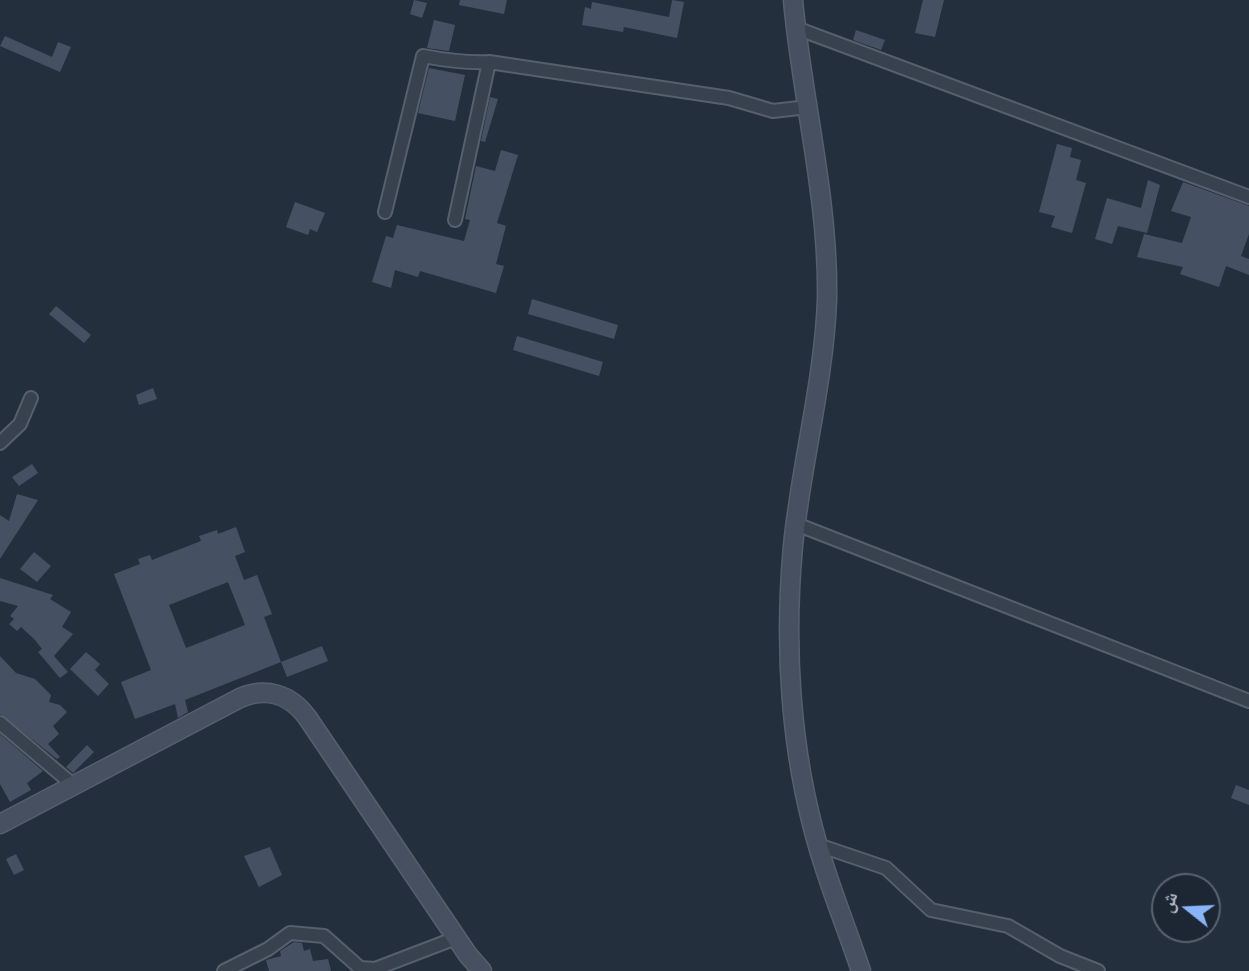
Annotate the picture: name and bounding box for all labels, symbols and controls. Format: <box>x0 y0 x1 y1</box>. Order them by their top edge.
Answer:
north arrow <box>1151 873 1221 943</box>
text: ش <box>1153 889 1182 915</box>

